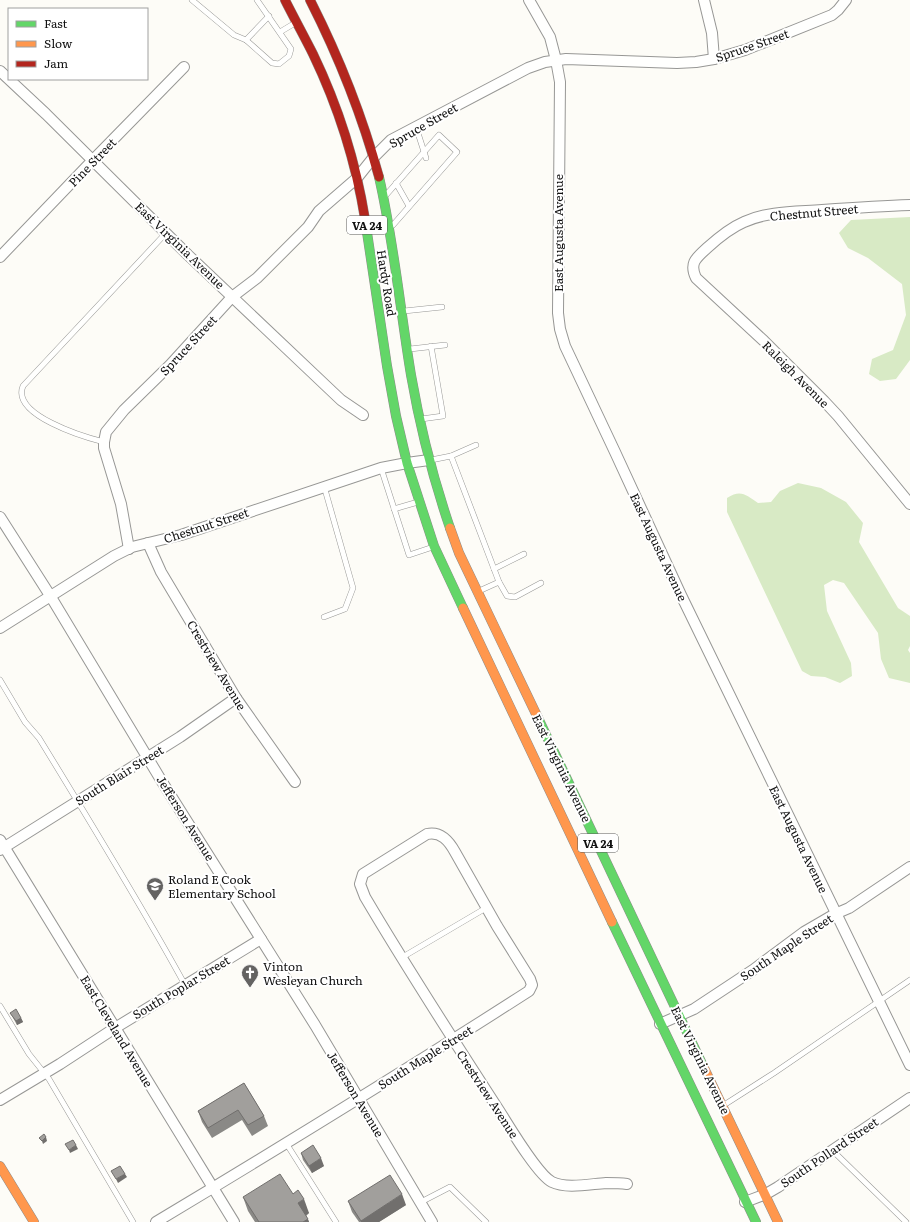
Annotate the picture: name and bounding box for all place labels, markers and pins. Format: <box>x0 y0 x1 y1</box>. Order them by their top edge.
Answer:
place label: Roland E Cook Elementary School <box>168 870 276 902</box>
school or university icon: Roland E Cook Elementary School <box>145 876 165 901</box>
place label: Vinton Wesleyan Church <box>263 957 363 989</box>
church icon: Vinton Wesleyan Church <box>240 963 260 988</box>

